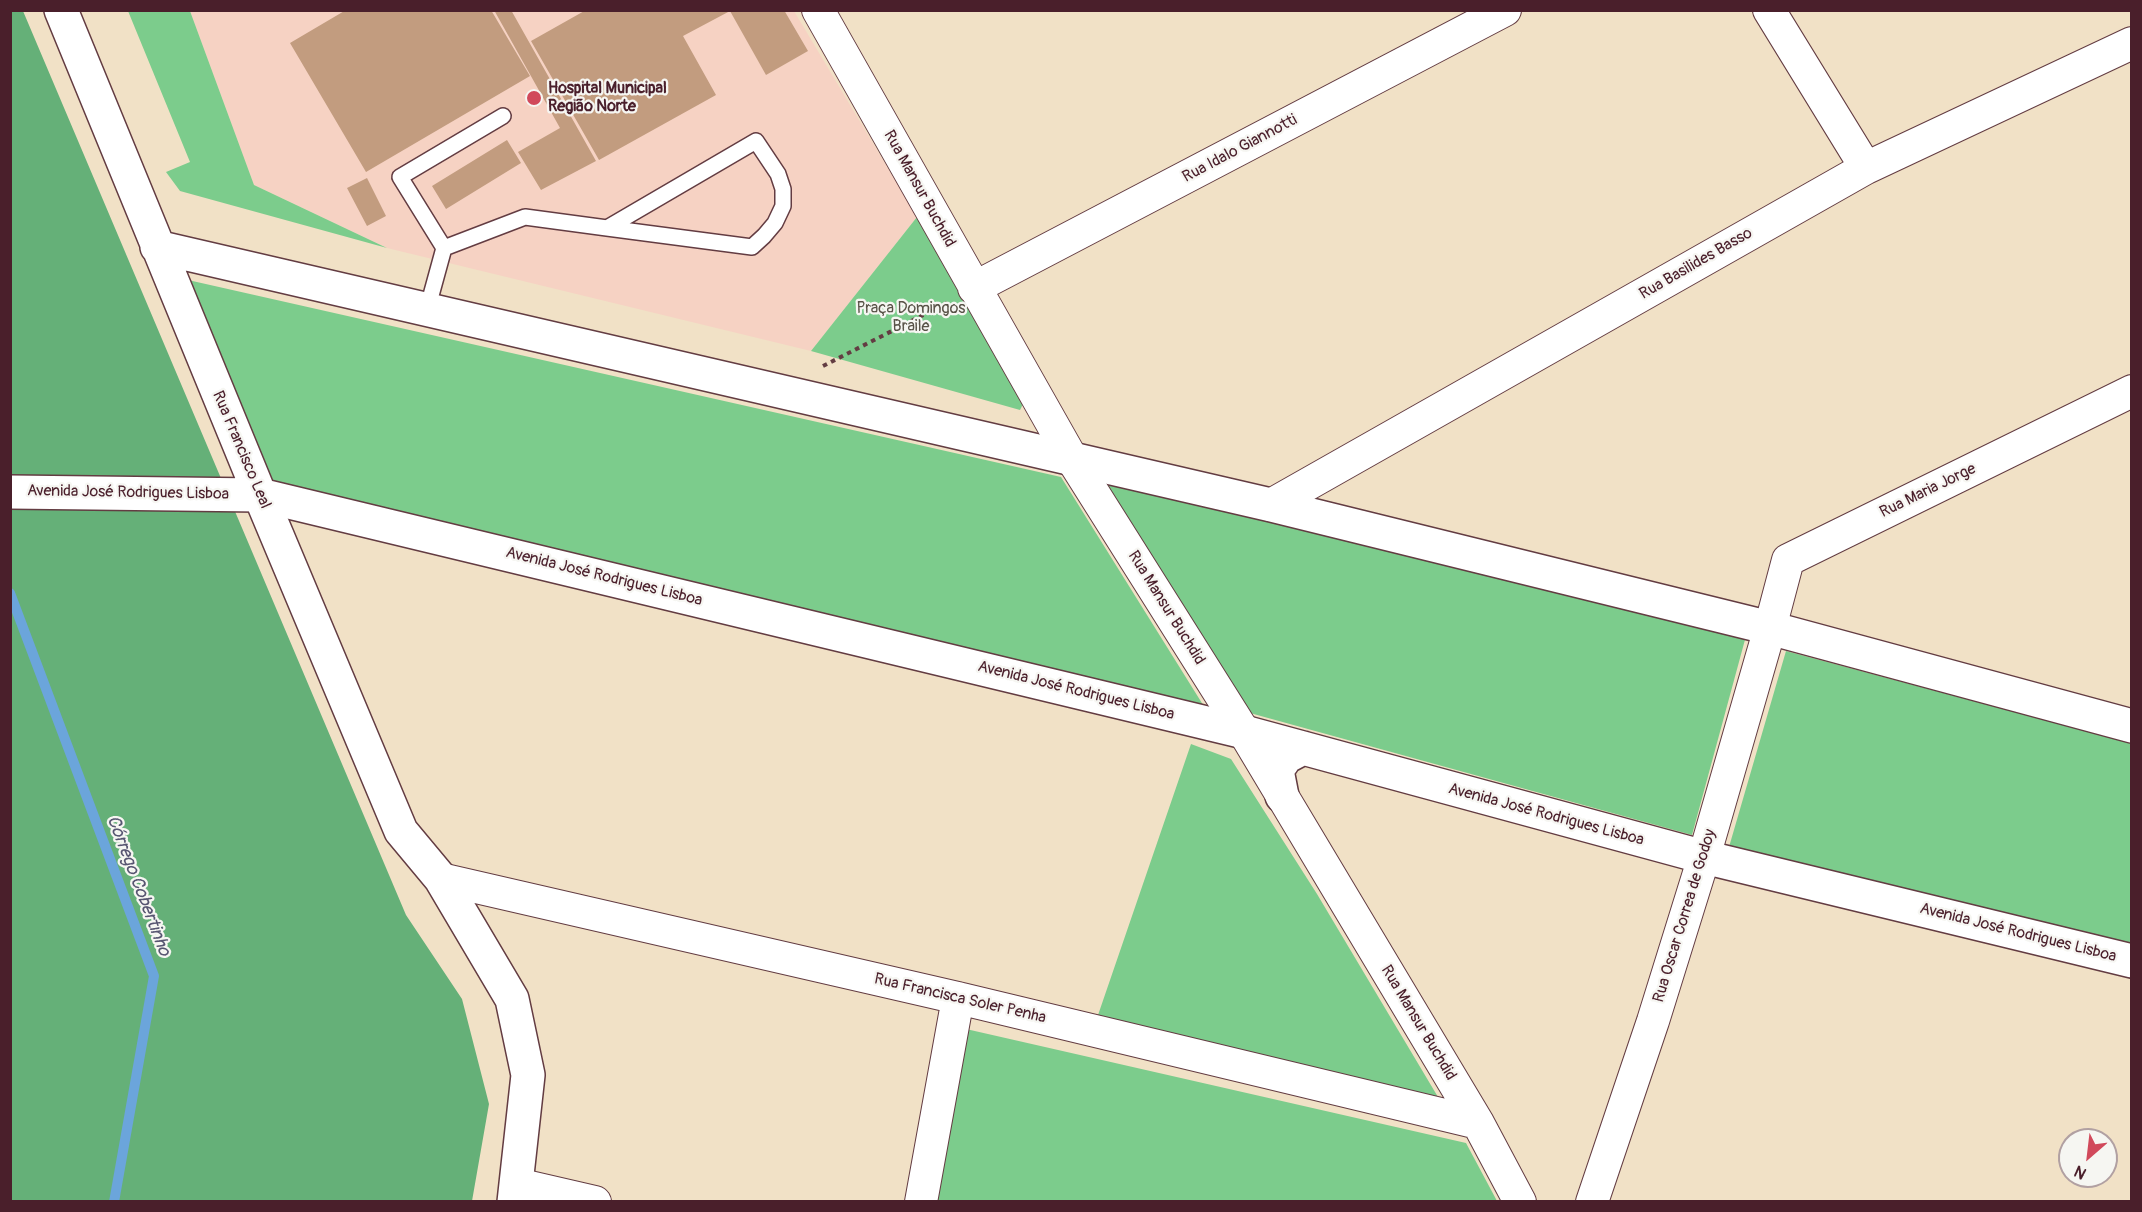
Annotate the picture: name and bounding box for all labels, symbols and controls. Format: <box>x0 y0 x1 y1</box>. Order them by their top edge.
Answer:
place label: Hospital Municipal Região Norte <box>548 79 667 117</box>
marker: Hospital Municipal Região Norte <box>525 89 543 107</box>
street label: Rua Idalo Giannotti <box>1179 111 1301 187</box>
street label: Rua Mansur Buchdid <box>879 127 959 251</box>
street label: Rua Basilides Basso <box>1636 224 1756 304</box>
park label: Praça Domingos Braile <box>857 299 965 337</box>
street label: Rua Francisco Leal <box>208 388 274 512</box>
street label: Rua Maria Jorge <box>1877 459 1979 523</box>
street label: Avenida José Rodrigues Lisboa <box>27 482 229 504</box>
street label: Avenida José Rodrigues Lisboa <box>504 543 704 611</box>
street label: Rua Mansur Buchdid <box>1123 547 1209 669</box>
street label: Avenida José Rodrigues Lisboa <box>976 657 1176 725</box>
street label: Avenida José Rodrigues Lisboa <box>1446 780 1646 850</box>
water label: Córrego Cobertinho <box>101 813 175 959</box>
street label: Rua Oscar Correa de Godoy <box>1649 827 1721 1005</box>
street label: Avenida José Rodrigues Lisboa <box>1918 899 2118 967</box>
street label: Rua Mansur Buchdid <box>1376 962 1460 1084</box>
street label: Rua Francisca Soler Penha <box>872 970 1048 1028</box>
north arrow <box>2058 1128 2118 1188</box>
text: N <box>2071 1161 2090 1184</box>

